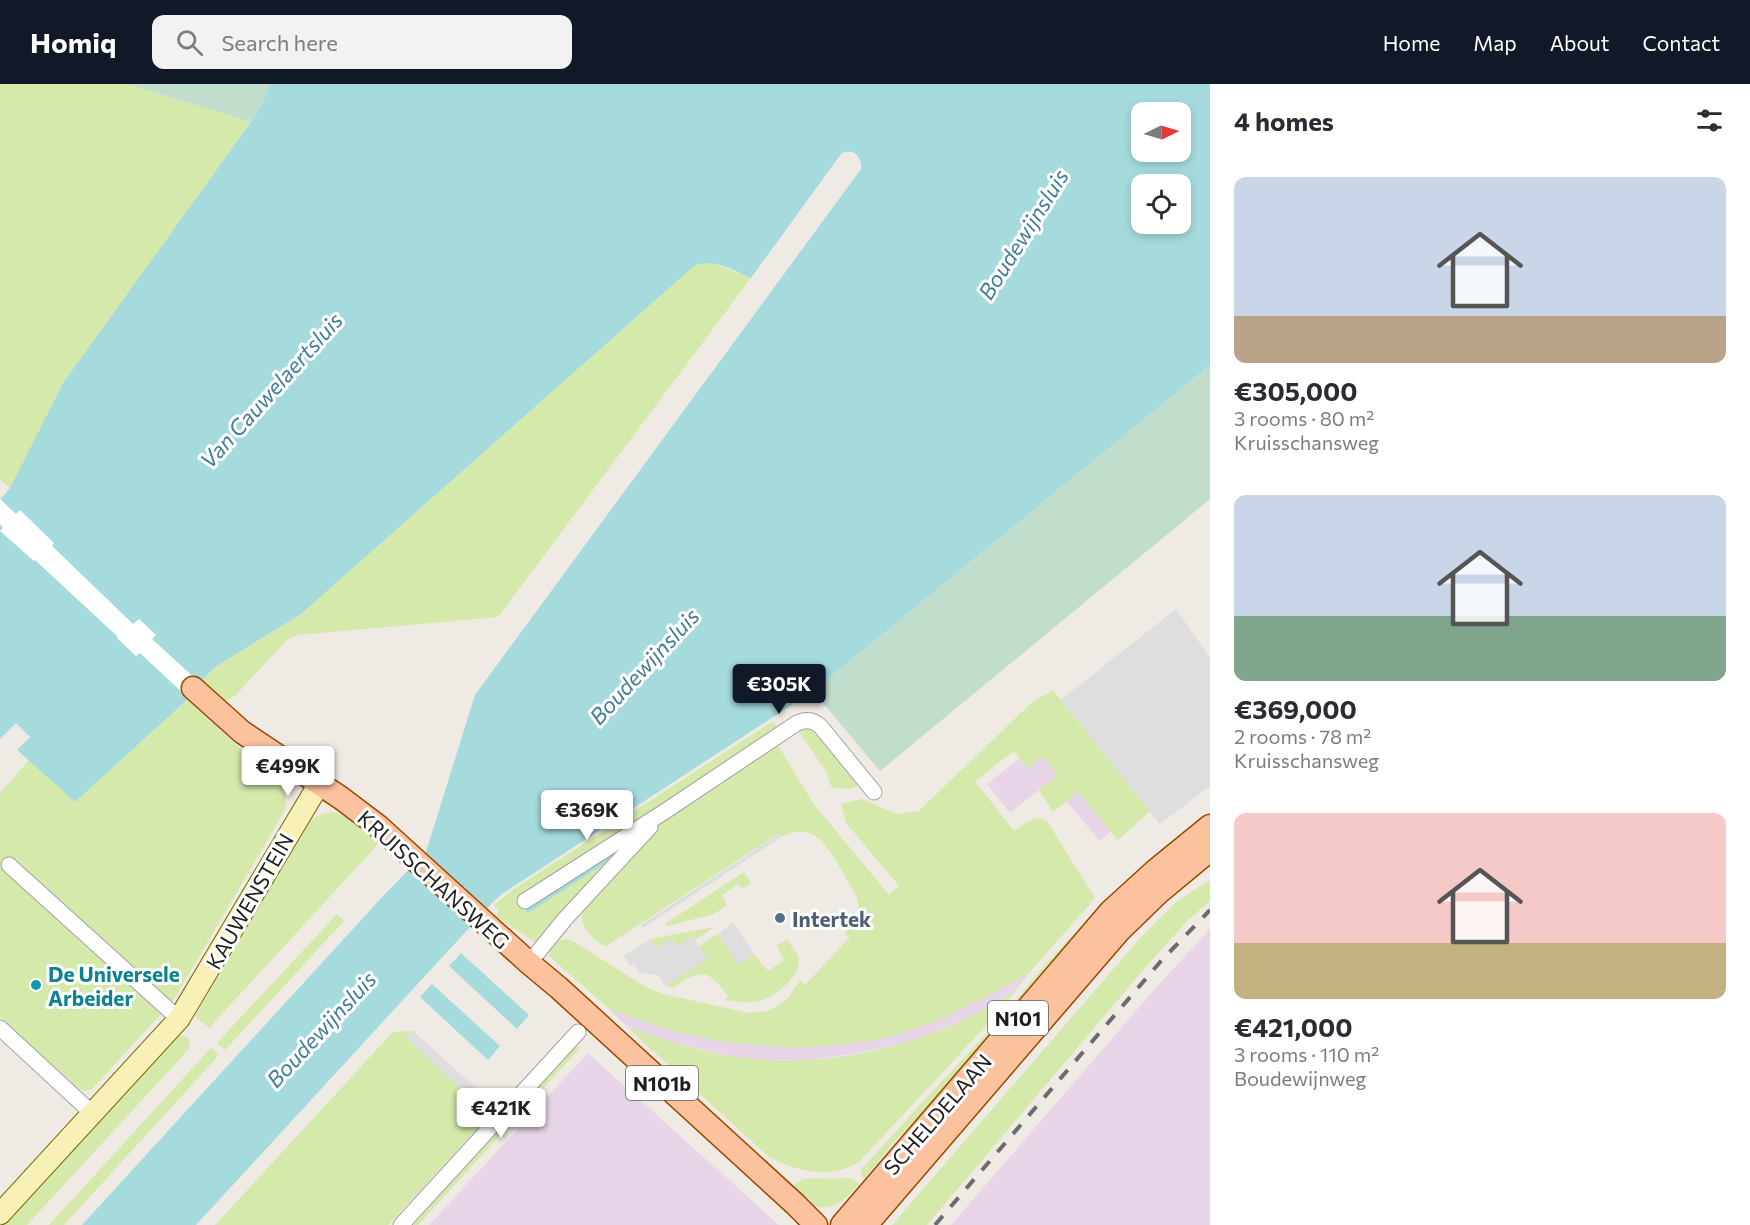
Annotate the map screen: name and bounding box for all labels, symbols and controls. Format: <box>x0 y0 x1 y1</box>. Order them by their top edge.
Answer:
search box <box>152 15 572 69</box>
text: Homiq <box>30 25 116 59</box>
icon: search <box>173 26 206 59</box>
text: Search here <box>221 29 338 56</box>
text: Home <box>1383 30 1440 55</box>
text: Map <box>1473 30 1517 55</box>
text: About <box>1550 30 1609 55</box>
text: Contact <box>1642 30 1720 55</box>
north arrow <box>1131 102 1191 162</box>
map controls <box>1131 102 1191 234</box>
icon: filters <box>1693 104 1726 137</box>
text: 4 homes <box>1234 105 1334 136</box>
water label: Boudewijnsluis <box>972 164 1074 304</box>
button: locate <box>1131 174 1191 234</box>
icon: home <box>1426 216 1534 324</box>
water label: Van Cauwelaertsluis <box>194 307 348 473</box>
text: €305,000 <box>1234 375 1358 406</box>
text: 3 rooms · 80 m² <box>1234 406 1374 430</box>
text: Kruisschansweg <box>1234 430 1379 454</box>
icon: home <box>1426 534 1534 642</box>
water label: Boudewijnsluis <box>583 602 705 730</box>
pin: €305K <box>737 664 821 715</box>
text: €305K <box>747 671 811 695</box>
text: €369,000 <box>1234 693 1357 724</box>
text: 2 rooms · 78 m² <box>1234 724 1371 748</box>
pin: €499K <box>246 746 330 797</box>
text: Kruisschansweg <box>1234 748 1379 772</box>
text: €499K <box>256 753 321 777</box>
pin: €369K <box>545 790 629 841</box>
text: €369K <box>555 797 619 821</box>
street label: KRUISSCHANSWEG <box>353 804 515 954</box>
street label: KAUWENSTEIN <box>200 829 298 973</box>
icon: home <box>1426 852 1534 960</box>
place label: Intertek <box>792 906 871 931</box>
marker: Intertek <box>773 911 787 925</box>
place label: De Universele Arbeider <box>48 961 180 1010</box>
water label: Boudewijnsluis <box>260 965 382 1093</box>
marker: De Universele Arbeider <box>29 978 43 992</box>
road number: N101 <box>988 1001 1048 1035</box>
text: €421,000 <box>1234 1011 1353 1042</box>
text: 3 rooms · 110 m² <box>1234 1042 1379 1066</box>
street label: SCHELDELAAN <box>878 1049 996 1179</box>
road number: N101b <box>626 1066 698 1100</box>
text: Boudewijnweg <box>1234 1066 1366 1090</box>
pin: €421K <box>459 1088 543 1139</box>
text: €421K <box>471 1095 531 1119</box>

